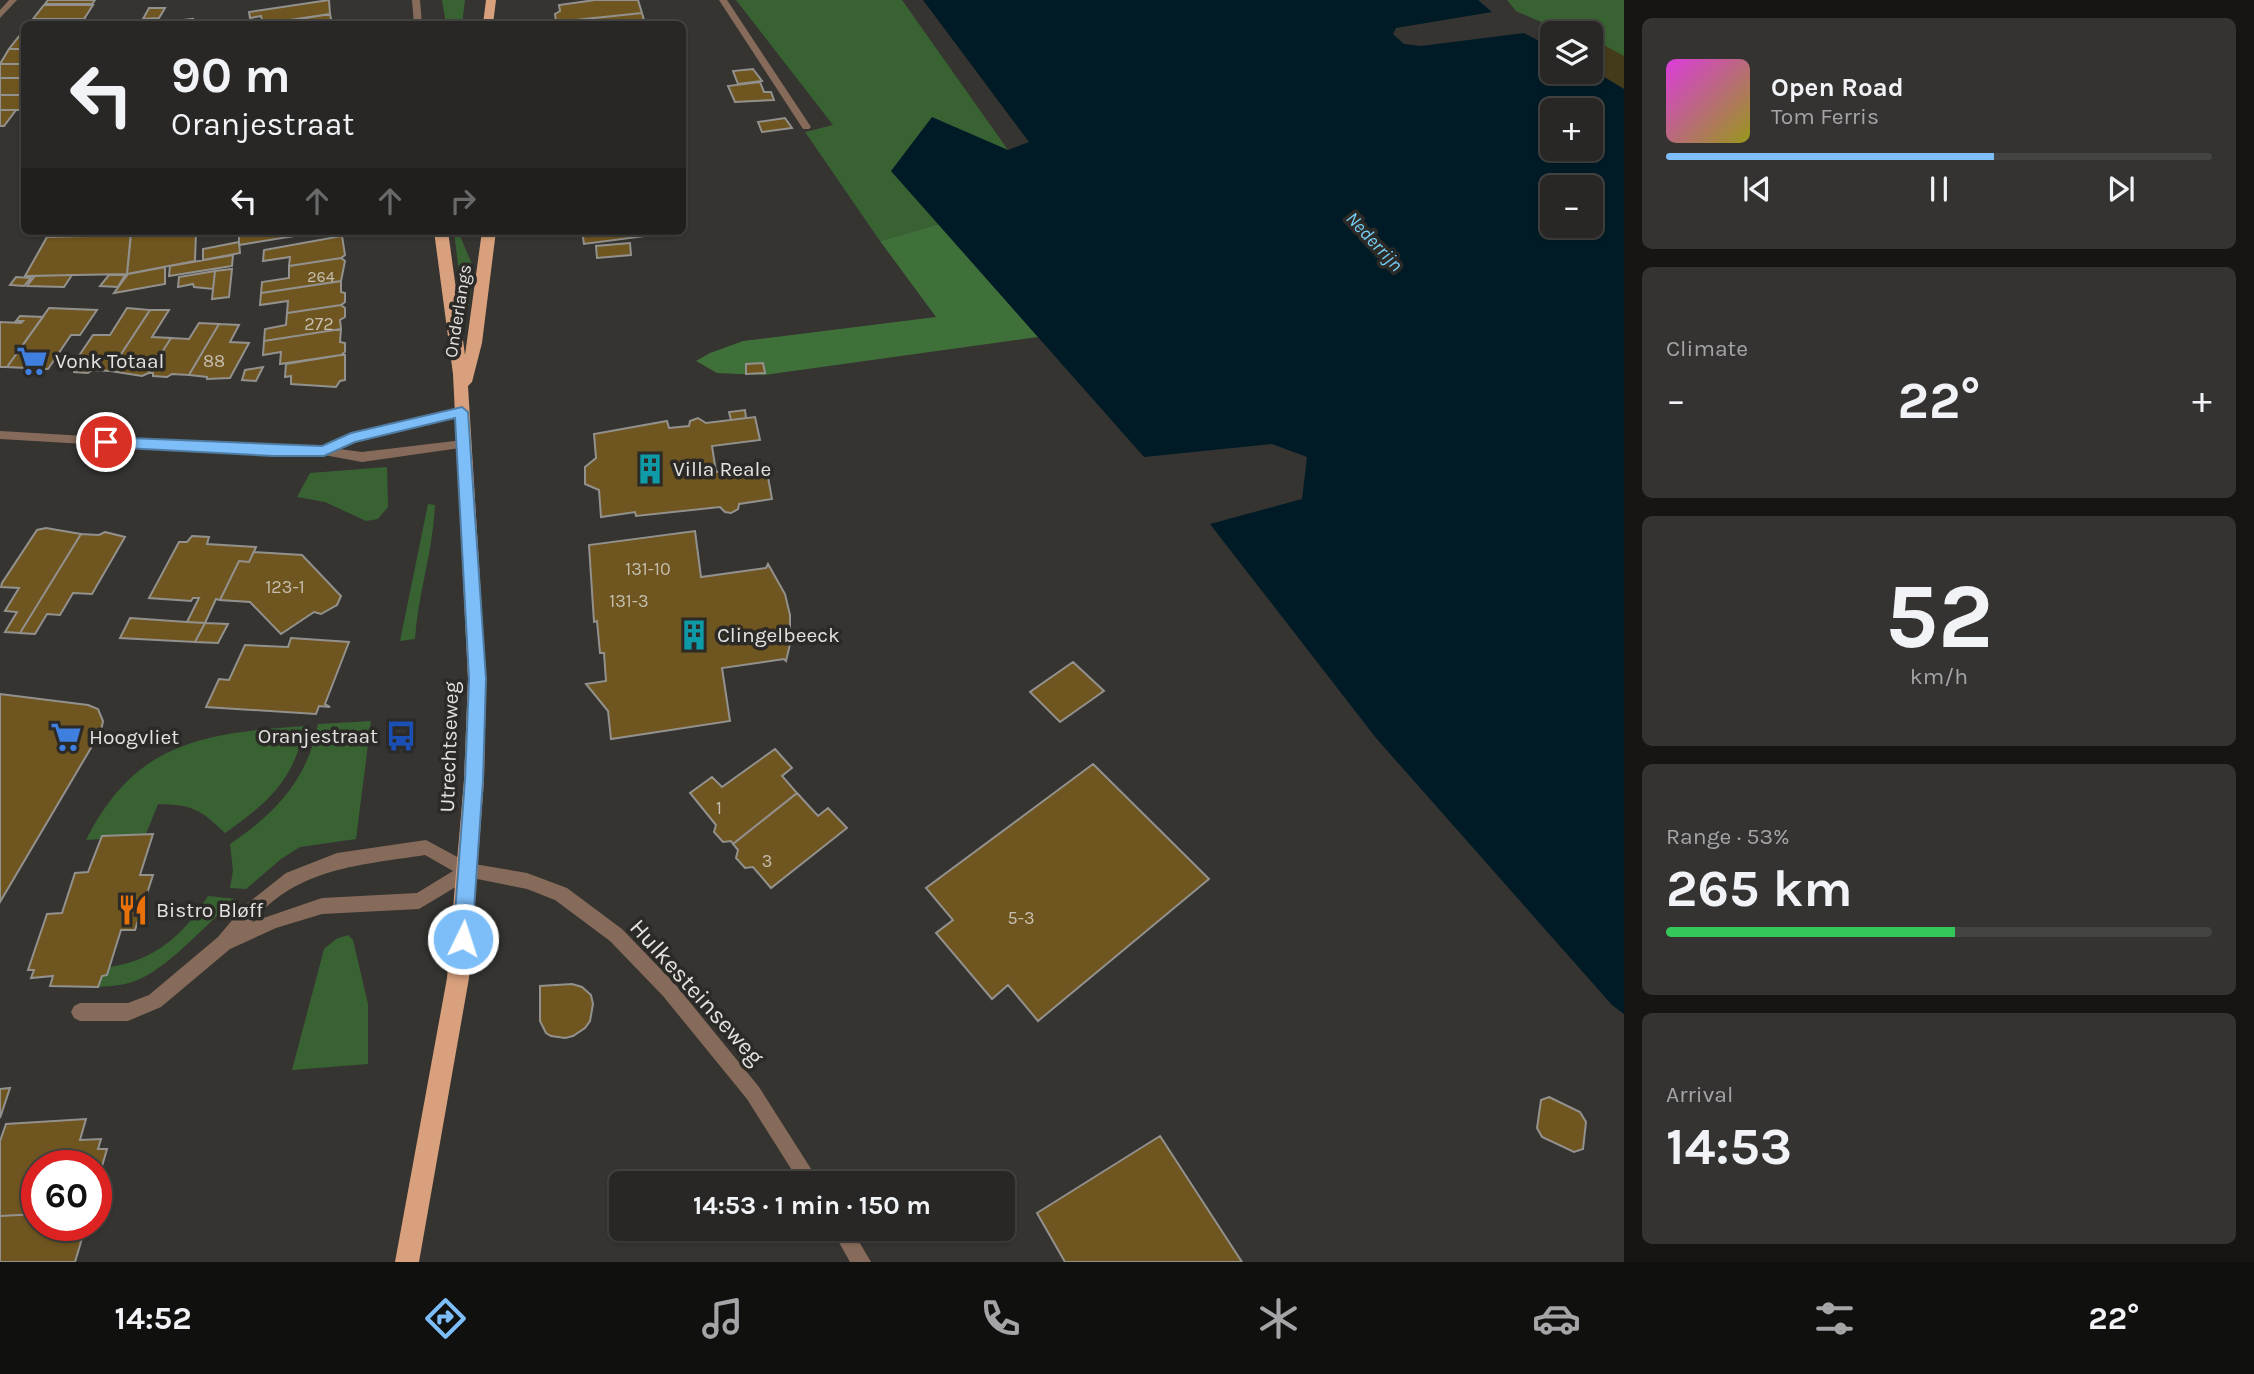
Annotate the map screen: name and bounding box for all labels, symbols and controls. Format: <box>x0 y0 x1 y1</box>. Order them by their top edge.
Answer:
map controls <box>1540 21 1603 238</box>
button: layers <box>1540 21 1603 84</box>
text: 90 m <box>171 47 291 104</box>
icon: left <box>56 49 147 140</box>
text: Open Road <box>1771 72 1904 103</box>
button: + <box>1540 98 1603 161</box>
text: Tom Ferris <box>1771 103 1879 130</box>
text: Oranjestraat <box>171 106 354 143</box>
icon: previous <box>1738 170 1776 208</box>
icon: pause <box>1920 170 1958 208</box>
icon: next <box>2102 170 2140 208</box>
button: − <box>1540 175 1603 238</box>
icon: left <box>225 182 263 220</box>
icon: ahead <box>298 182 336 220</box>
icon: ahead <box>371 182 409 220</box>
icon: right <box>444 182 482 220</box>
water label: Nederrijn <box>1341 207 1407 276</box>
street label: Onderlangs <box>440 263 476 359</box>
house number: 264 <box>307 267 335 286</box>
house number: 272 <box>304 313 334 335</box>
text: Climate <box>1666 335 1748 362</box>
supermarket icon: Vonk Totaal <box>15 344 49 378</box>
place label: Vonk Totaal <box>55 349 164 373</box>
house number: 88 <box>203 350 225 372</box>
text: 22° <box>1897 370 1981 431</box>
text: − <box>1666 378 1686 423</box>
text: + <box>2192 378 2212 423</box>
pin <box>76 412 136 472</box>
icon: arrive <box>87 423 125 461</box>
building icon: Villa Reale <box>633 452 667 486</box>
place label: Villa Reale <box>673 457 771 481</box>
house number: 131-10 <box>625 558 671 580</box>
text: 52 <box>1885 564 1993 670</box>
house number: 123-1 <box>265 576 305 598</box>
house number: 131-3 <box>609 590 649 612</box>
building icon: Clingelbeeck <box>677 618 711 652</box>
place label: Clingelbeeck <box>717 623 840 647</box>
text: km/h <box>1910 663 1968 690</box>
street label: Utrechtseweg <box>435 681 463 813</box>
bus stop icon: Oranjestraat <box>384 719 418 753</box>
supermarket icon: Hoogvliet <box>49 720 83 754</box>
place label: Oranjestraat <box>258 724 378 748</box>
place label: Hoogvliet <box>89 725 179 749</box>
house number: 1 <box>716 797 722 819</box>
text: Range · 53% <box>1666 823 1790 850</box>
house number: 3 <box>762 850 772 872</box>
text: 265 km <box>1666 858 1853 919</box>
restaurant icon: Bistro Bløff <box>116 893 150 927</box>
place label: Bistro Bløff <box>156 898 264 922</box>
position arrow <box>426 902 500 976</box>
house number: 5-3 <box>1007 907 1035 929</box>
street label: Hulkesteinseweg <box>624 913 770 1071</box>
text: Arrival <box>1666 1081 1733 1108</box>
text: 14:53 <box>1666 1116 1792 1177</box>
speed limit sign: 60 <box>21 1150 112 1241</box>
text: 14:53 · 1 min · 150 m <box>693 1190 931 1221</box>
icon: directions <box>421 1294 470 1343</box>
icon: music <box>698 1294 747 1343</box>
icon: phone <box>976 1294 1025 1343</box>
icon: climate <box>1254 1294 1303 1343</box>
icon: car <box>1532 1294 1581 1343</box>
icon: filters <box>1810 1294 1859 1343</box>
text: 14:52 <box>114 1300 192 1337</box>
text: 22° <box>2088 1300 2139 1337</box>

